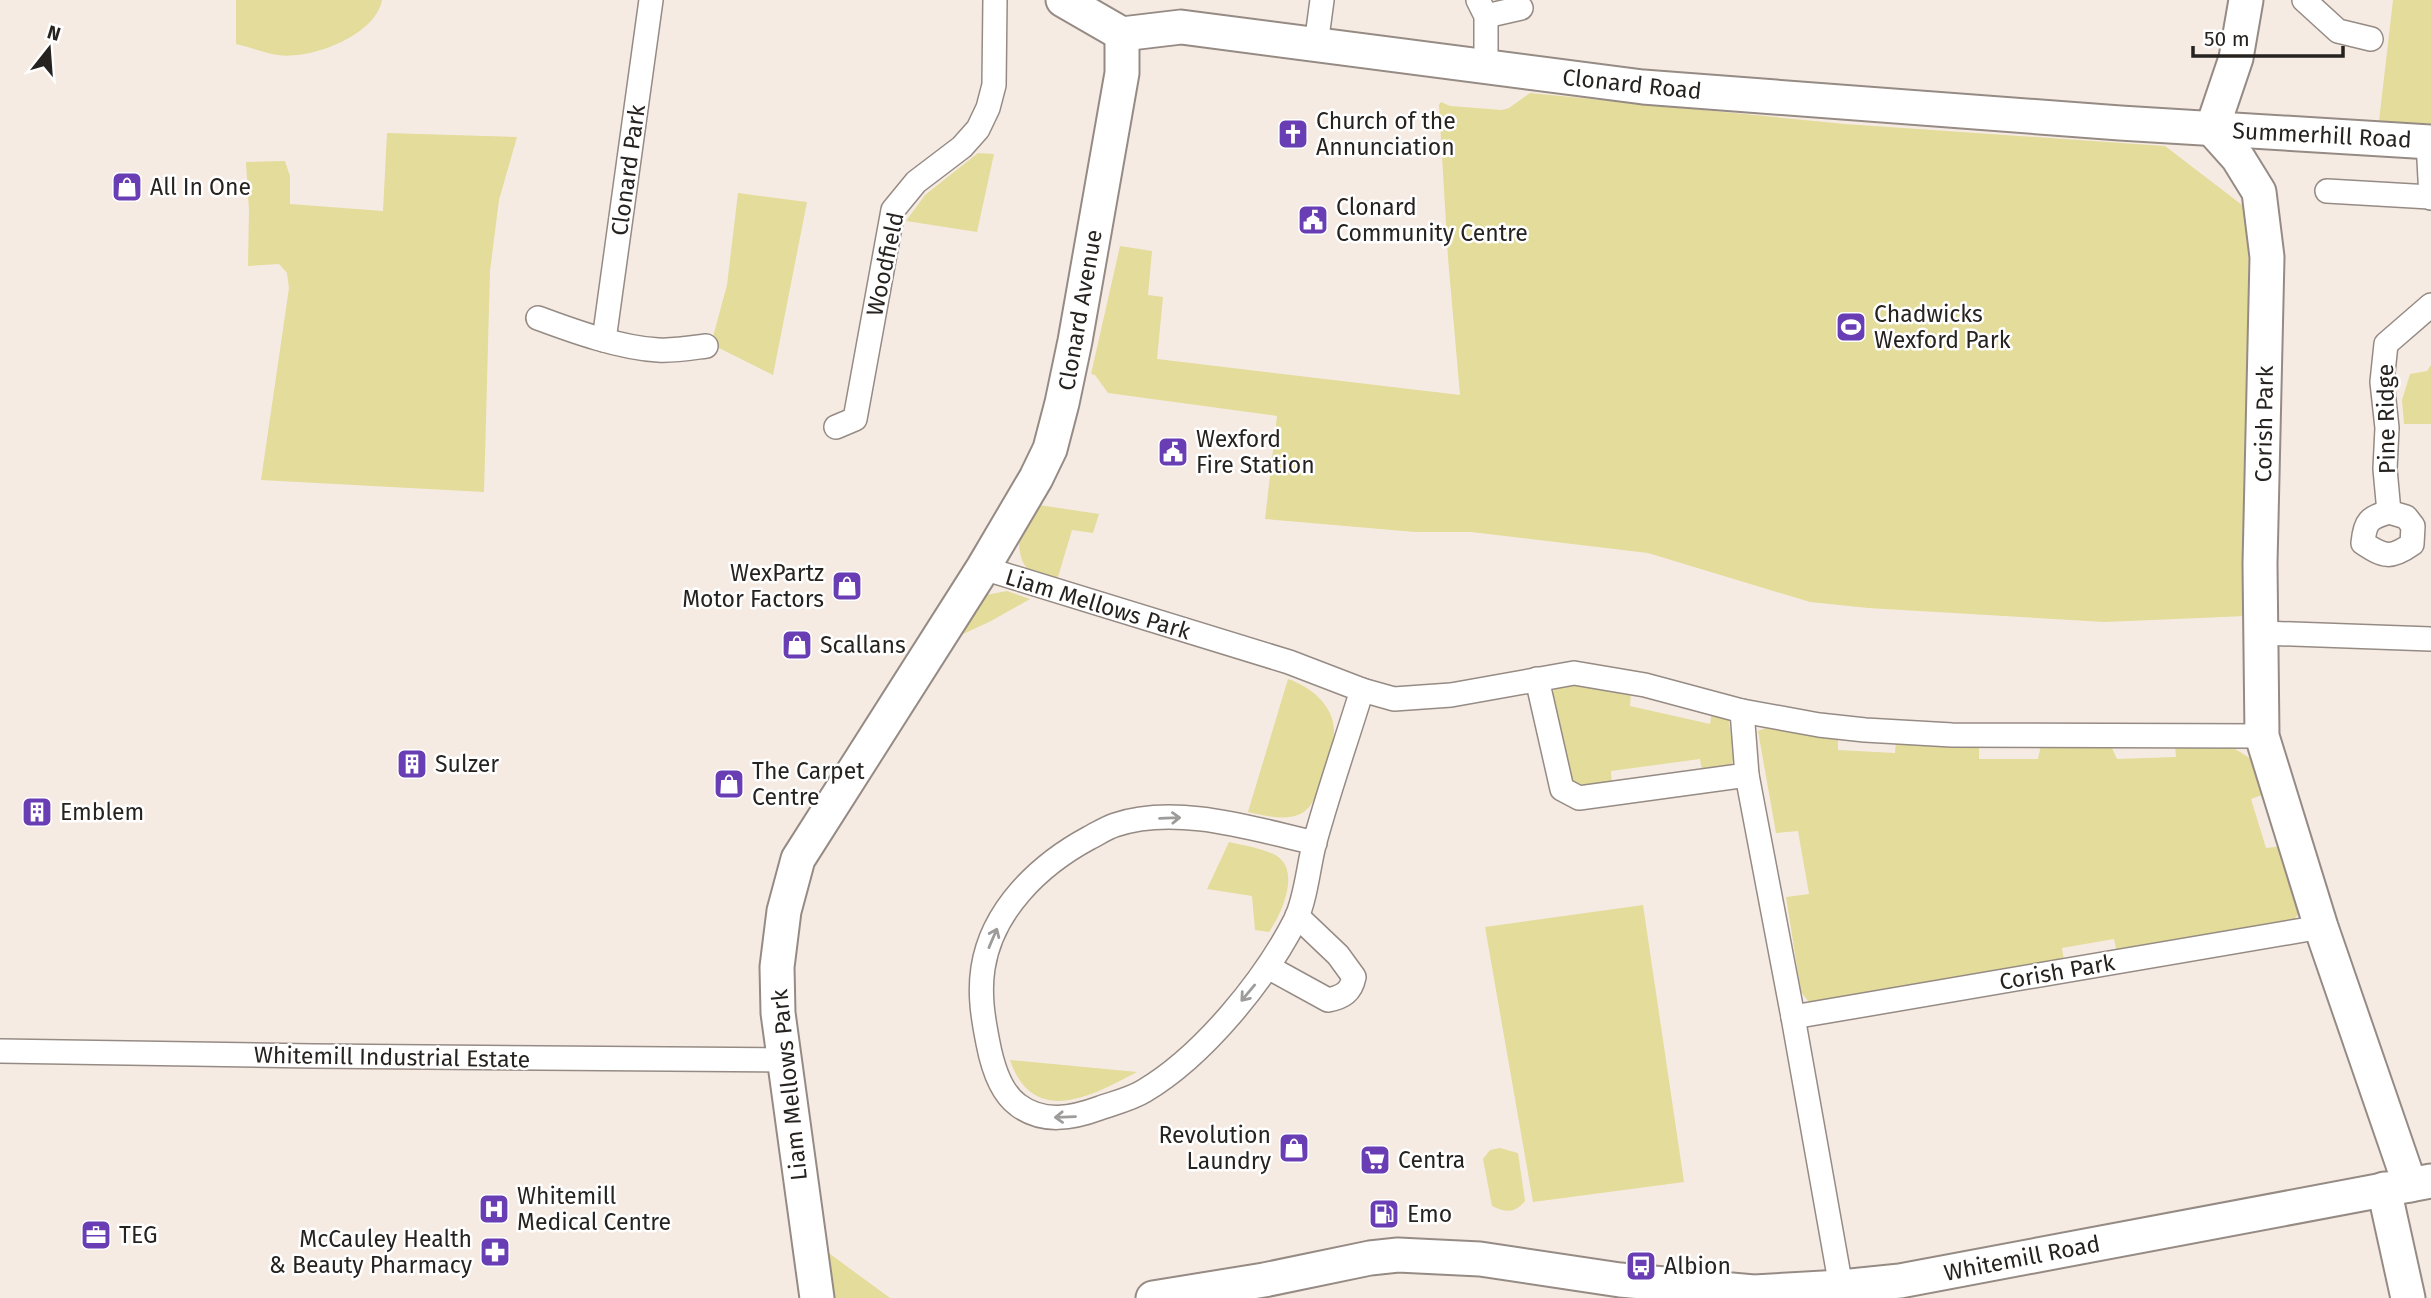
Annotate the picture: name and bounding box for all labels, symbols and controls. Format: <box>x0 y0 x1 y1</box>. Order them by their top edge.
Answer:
north arrow <box>14 14 84 84</box>
scale bar <box>2193 14 2344 58</box>
text: N <box>44 20 63 46</box>
text: 50 m <box>2204 26 2250 52</box>
street label: Clonard Road <box>1561 63 1703 105</box>
street label: Clonard Park <box>605 102 651 237</box>
place label: Church of the Annunciation <box>1316 107 1456 161</box>
street label: Summerhill Road <box>2232 116 2412 154</box>
church icon: Church of the Annunciation <box>1276 117 1310 151</box>
shop icon: All In One <box>110 170 144 204</box>
place label: All In One <box>150 173 251 201</box>
place label: Clonard Community Centre <box>1336 193 1528 247</box>
public building icon: Clonard Community Centre <box>1296 203 1330 237</box>
street label: Woodfield <box>860 209 910 319</box>
street label: Clonard Avenue <box>1052 227 1108 393</box>
place label: Chadwicks Wexford Park <box>1874 300 2011 354</box>
sports icon: Chadwicks Wexford Park <box>1834 310 1868 344</box>
street label: Pine Ridge <box>2371 364 2401 474</box>
street label: Corish Park <box>2249 365 2279 483</box>
place label: Wexford Fire Station <box>1196 425 1315 479</box>
public building icon: Wexford Fire Station <box>1156 435 1190 469</box>
place label: WexPartz Motor Factors <box>682 559 824 613</box>
street label: Liam Mellows Park <box>1002 563 1194 646</box>
shop icon: WexPartz Motor Factors <box>830 569 864 603</box>
shop icon: Scallans <box>780 628 814 662</box>
place label: Scallans <box>820 631 906 659</box>
building icon: Sulzer <box>395 747 429 781</box>
place label: Sulzer <box>435 750 499 778</box>
place label: The Carpet Centre <box>752 757 865 811</box>
shop icon: The Carpet Centre <box>712 767 746 801</box>
building icon: Emblem <box>20 795 54 829</box>
place label: Emblem <box>60 798 144 826</box>
one-way arrow <box>1158 811 1181 824</box>
one-way arrow <box>987 928 1000 950</box>
street label: Corish Park <box>1997 948 2117 996</box>
one-way arrow <box>1240 983 1256 1001</box>
street label: Liam Mellows Park <box>765 988 813 1182</box>
street label: Whitemill Industrial Estate <box>254 1041 530 1073</box>
one-way arrow <box>1054 1111 1077 1124</box>
place label: Revolution Laundry <box>1159 1121 1272 1175</box>
shop icon: Revolution Laundry <box>1277 1131 1311 1165</box>
supermarket icon: Centra <box>1358 1143 1392 1177</box>
place label: Centra <box>1398 1146 1465 1174</box>
place label: Whitemill Medical Centre <box>517 1182 671 1236</box>
hospital icon: Whitemill Medical Centre <box>477 1192 511 1226</box>
fuel station icon: Emo <box>1367 1197 1401 1231</box>
place label: Emo <box>1407 1200 1452 1228</box>
office icon: TEG <box>79 1218 113 1252</box>
place label: TEG <box>119 1221 157 1249</box>
place label: McCauley Health & Beauty Pharmacy <box>269 1225 473 1279</box>
street label: Whitemill Road <box>1942 1229 2102 1287</box>
pharmacy icon: McCauley Health & Beauty Pharmacy <box>478 1235 512 1269</box>
bus stop icon: Albion <box>1624 1249 1658 1283</box>
place label: Albion <box>1664 1252 1731 1280</box>

